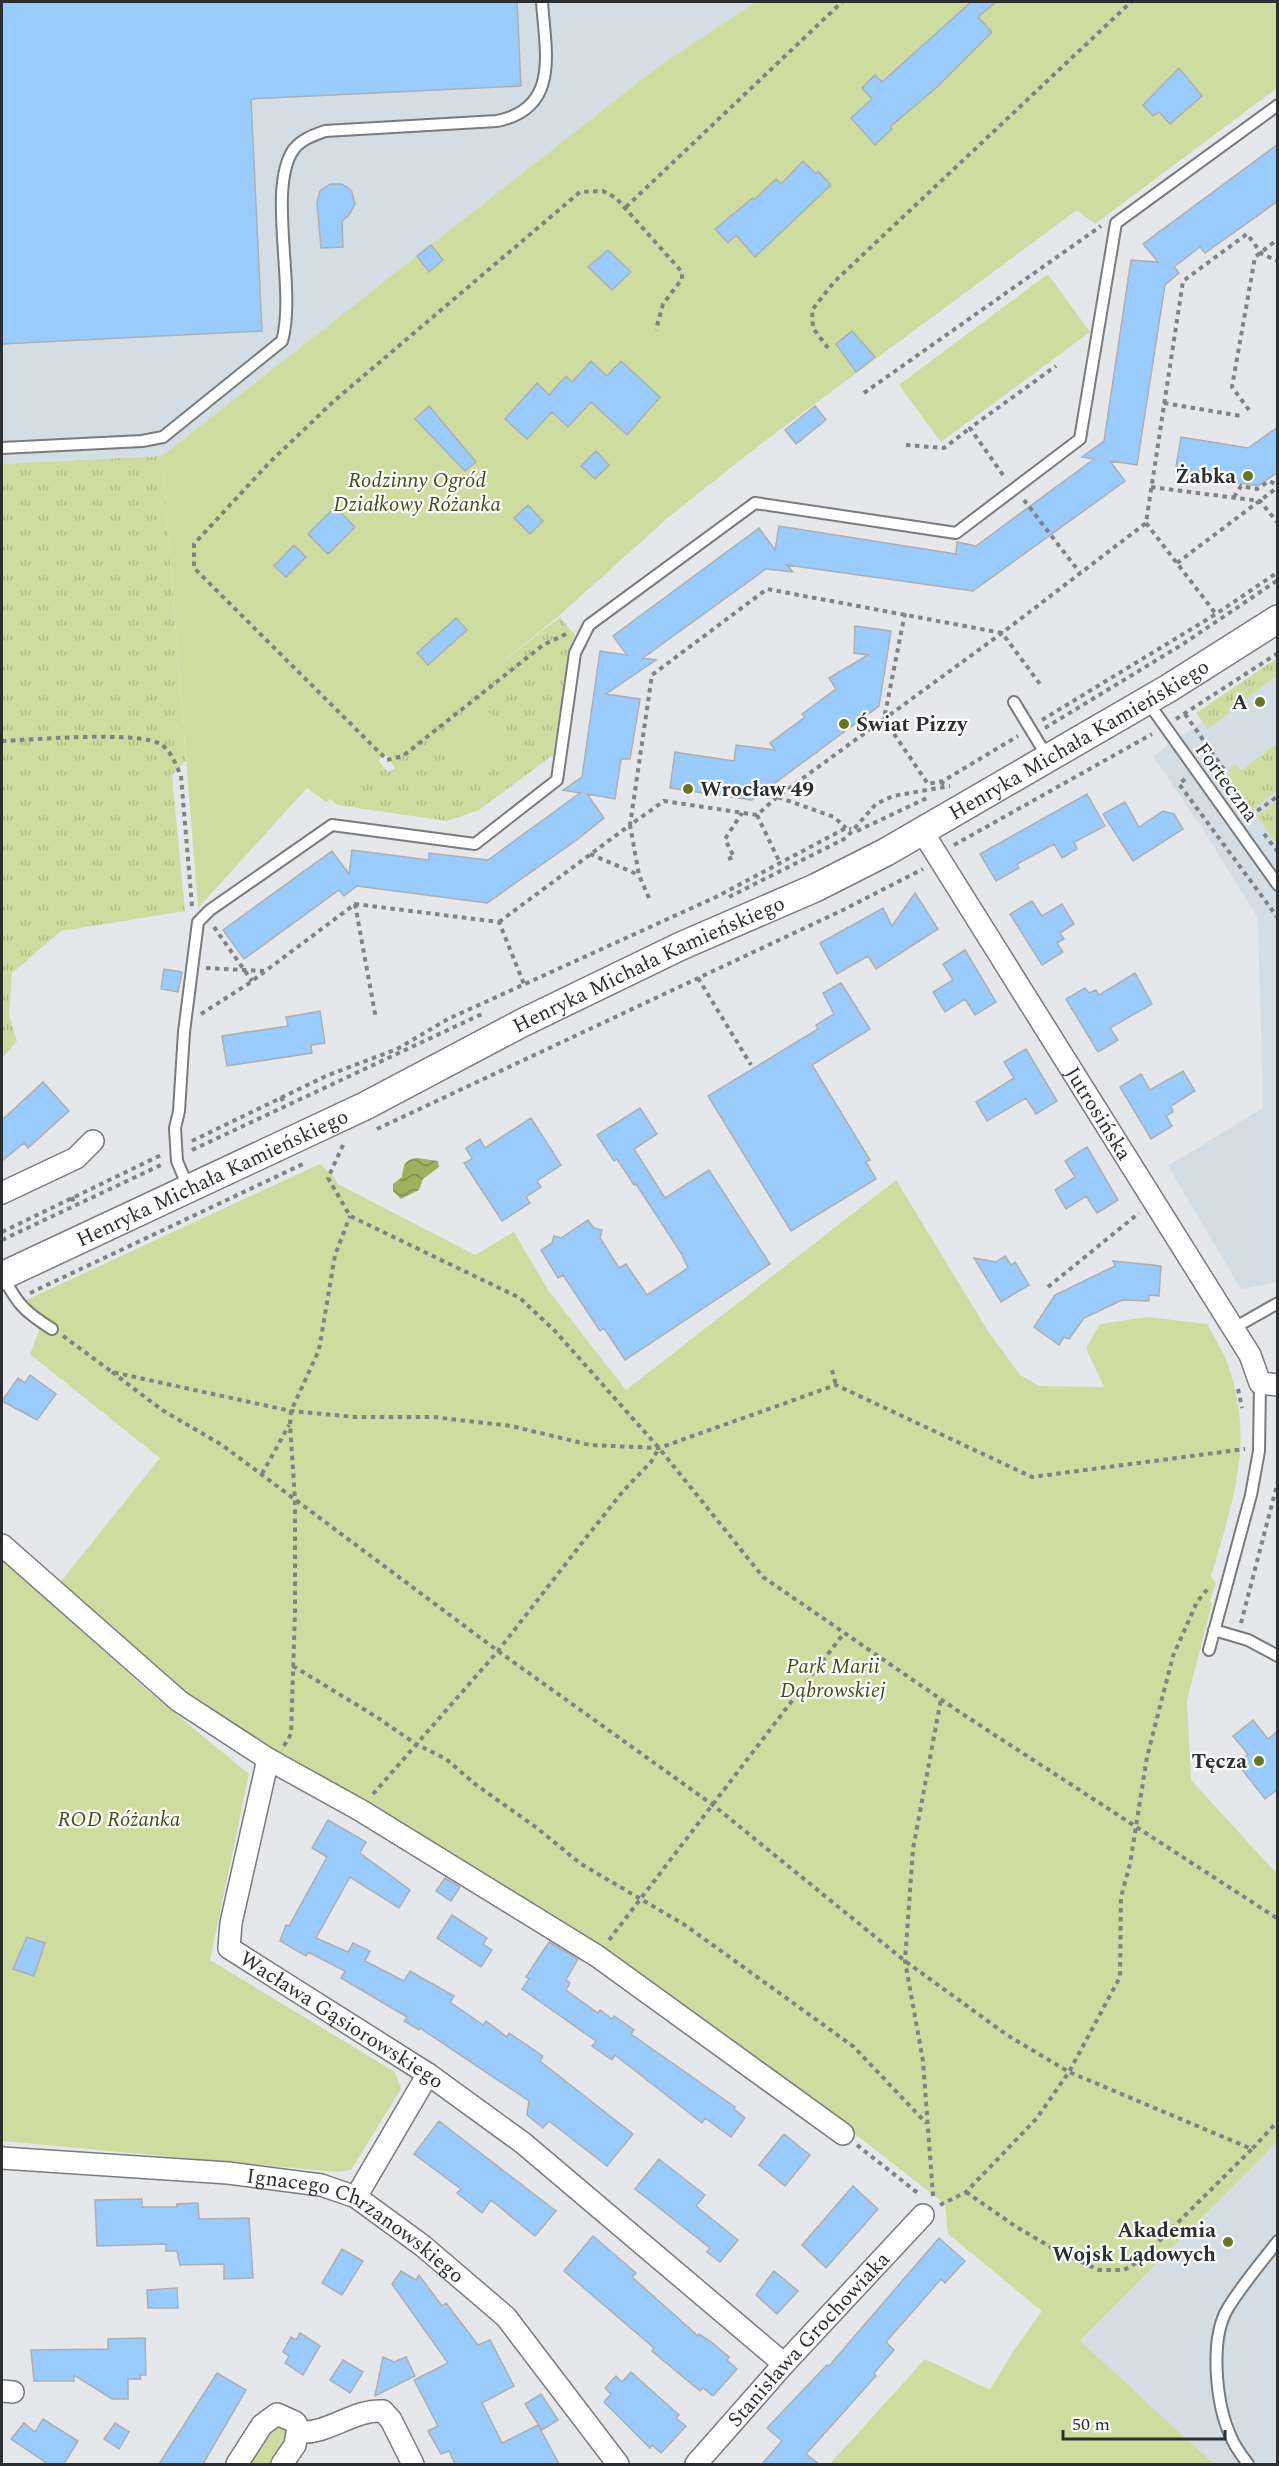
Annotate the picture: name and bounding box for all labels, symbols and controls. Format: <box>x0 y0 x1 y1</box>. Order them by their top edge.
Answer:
place label: Żabka <box>1175 461 1236 493</box>
park label: Rodzinny Ogród Działkowy Różanka <box>333 465 501 521</box>
marker: Żabka <box>1241 469 1255 483</box>
street label: Henryka Michała Kamieńskiego <box>943 651 1216 829</box>
place label: A <box>1232 687 1248 719</box>
marker: A <box>1253 695 1267 709</box>
place label: Świat Pizzy <box>856 709 968 741</box>
marker: Świat Pizzy <box>837 717 851 731</box>
street label: Forteczna <box>1186 736 1267 830</box>
place label: Wrocław 49 <box>700 774 814 806</box>
marker: Wrocław 49 <box>681 782 695 796</box>
street label: Henryka Michała Kamieńskiego <box>507 888 790 1042</box>
street label: Jutrosińska <box>1056 1060 1140 1168</box>
street label: Henryka Michała Kamieńskiego <box>71 1101 354 1256</box>
park label: Park Marii Dąbrowskiej <box>780 1651 886 1707</box>
place label: Tęcza <box>1191 1746 1247 1778</box>
marker: Tęcza <box>1252 1754 1266 1768</box>
park label: ROD Różanka <box>58 1804 181 1836</box>
street label: Wacława Gąsiorowskiego <box>233 1943 450 2098</box>
street label: Ignacego Chrzanowskiego <box>244 2161 471 2292</box>
place label: Akademia Wojsk Lądowych <box>1052 2215 1216 2271</box>
marker: Akademia Wojsk Lądowych <box>1221 2235 1235 2249</box>
street label: Stanisława Grochowiaka <box>720 2244 899 2435</box>
scale bar <box>1063 2403 1225 2441</box>
text: 50 m <box>1072 2411 1110 2438</box>

